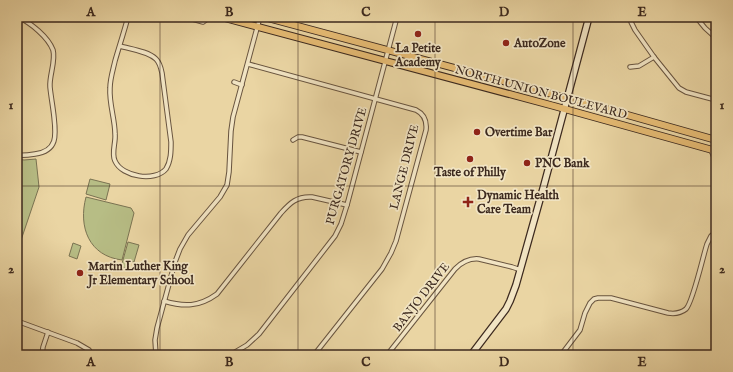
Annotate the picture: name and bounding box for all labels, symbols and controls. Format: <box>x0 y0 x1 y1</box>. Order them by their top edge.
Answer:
text: A <box>86 4 97 21</box>
text: B <box>225 4 234 21</box>
text: C <box>361 4 371 21</box>
text: D <box>499 4 510 21</box>
text: E <box>637 4 647 21</box>
marker: La Petite Academy <box>413 29 423 39</box>
place label: AutoZone <box>513 36 566 51</box>
marker: AutoZone <box>501 38 511 48</box>
place label: La Petite Academy <box>394 41 442 71</box>
street label: NORTH UNION BOULEVARD <box>453 62 629 123</box>
text: 1 <box>9 97 14 114</box>
text: 1 <box>720 97 725 114</box>
street label: PURGATORY DRIVE <box>323 106 370 227</box>
street label: LANGE DRIVE <box>387 123 422 211</box>
place label: Overtime Bar <box>485 125 553 140</box>
marker: Overtime Bar <box>472 127 482 137</box>
marker: Taste of Philly <box>465 154 475 164</box>
place label: PNC Bank <box>535 156 590 171</box>
marker: PNC Bank <box>522 158 532 168</box>
place label: Taste of Philly <box>433 165 507 181</box>
place label: Dynamic Health Care Team <box>477 188 560 217</box>
marker: Dynamic Health Care Team <box>462 196 474 208</box>
place label: Martin Luther King Jr Elementary School <box>86 259 195 289</box>
street label: BANJO DRIVE <box>390 260 454 335</box>
text: 2 <box>8 261 14 278</box>
text: 2 <box>719 261 725 278</box>
marker: Martin Luther King Jr Elementary School <box>75 268 85 278</box>
text: A <box>86 354 97 371</box>
text: B <box>225 354 234 371</box>
text: C <box>361 354 371 371</box>
text: D <box>499 354 510 371</box>
text: E <box>637 354 647 371</box>

